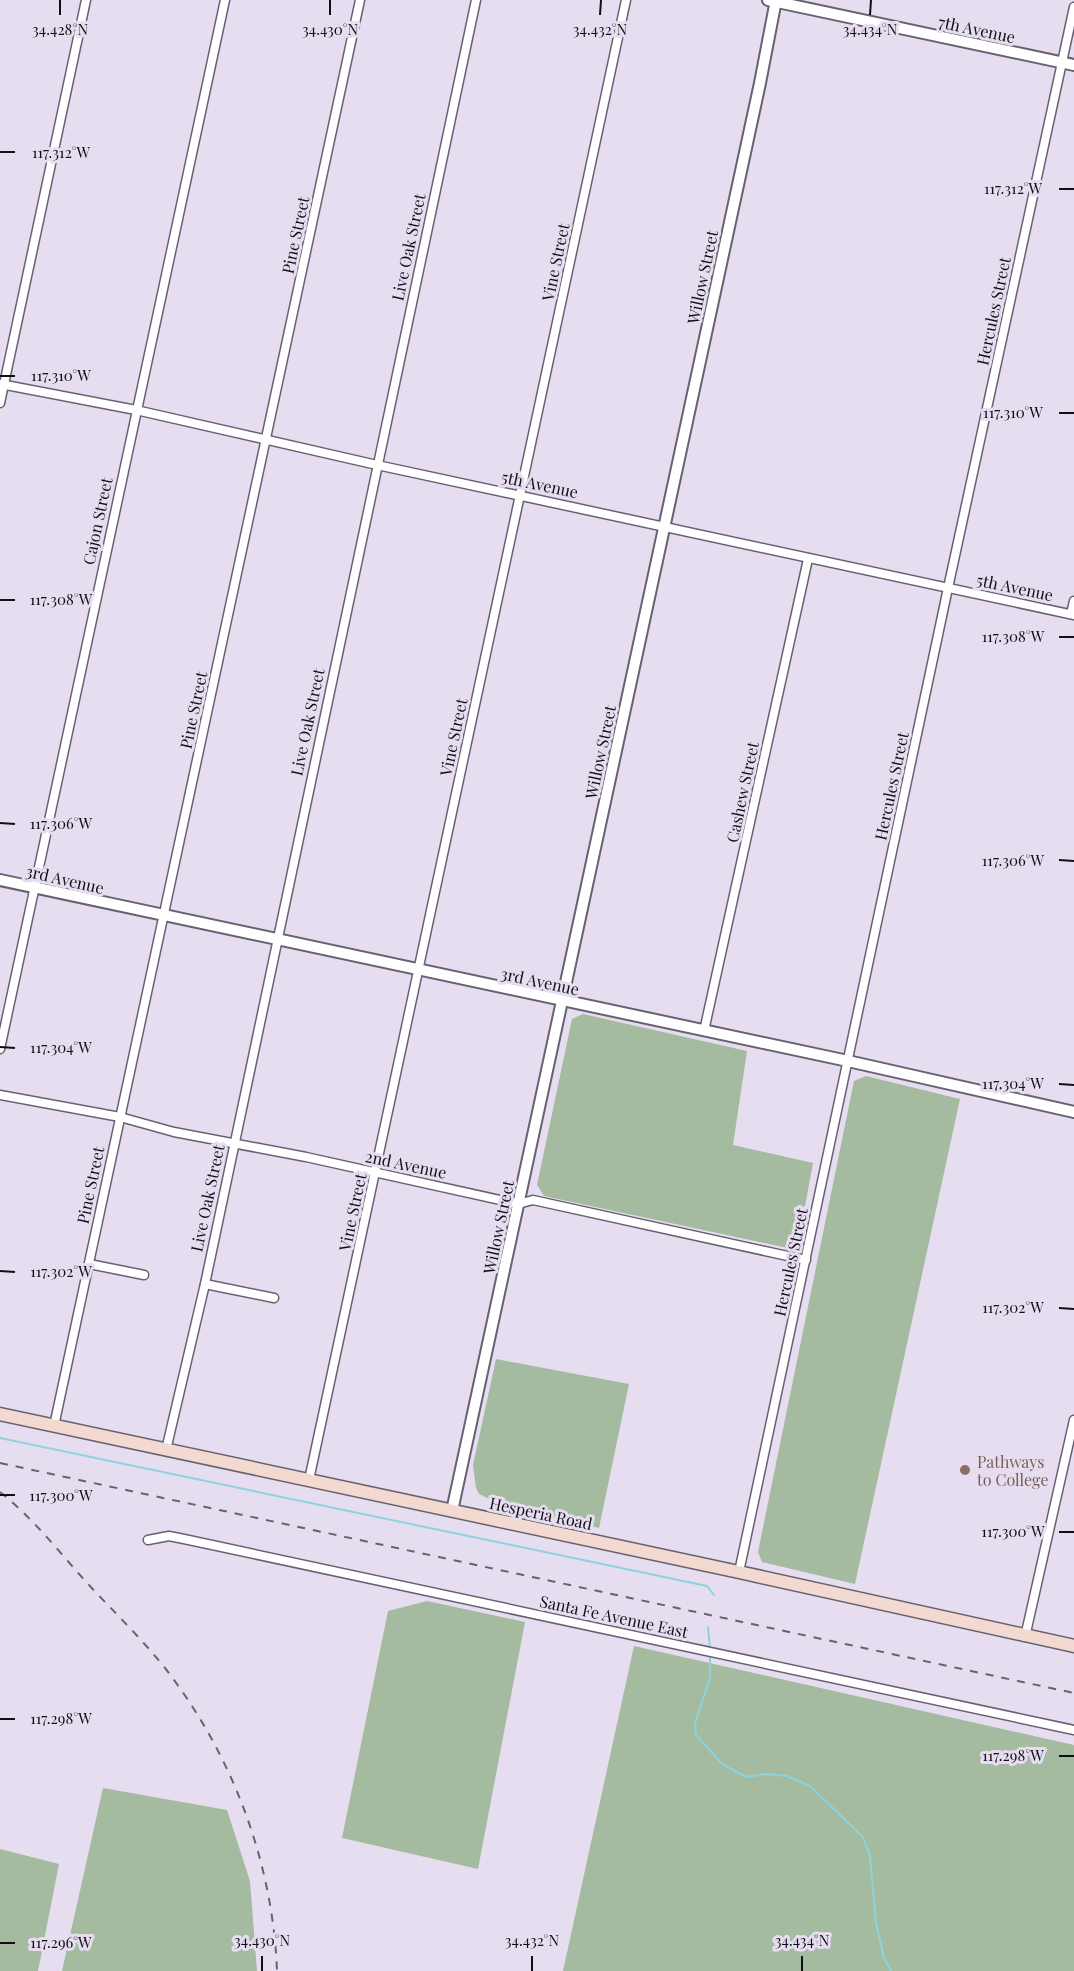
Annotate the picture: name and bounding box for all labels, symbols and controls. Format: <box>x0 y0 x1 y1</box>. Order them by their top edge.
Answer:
street label: 7th Avenue <box>937 11 1017 47</box>
text: 34.428°N <box>32 19 88 39</box>
text: 34.430°N <box>302 19 358 39</box>
text: 34.432°N <box>573 19 628 39</box>
text: 34.434°N <box>843 19 898 39</box>
text: 117.312°W <box>32 142 91 162</box>
text: 117.312°W <box>984 178 1043 198</box>
street label: Live Oak Street <box>386 191 430 303</box>
street label: Pine Street <box>277 194 314 276</box>
street label: Vine Street <box>536 221 574 304</box>
street label: Willow Street <box>682 228 722 327</box>
street label: Hercules Street <box>971 254 1015 367</box>
text: 117.310°W <box>31 365 91 385</box>
text: 117.310°W <box>983 402 1043 422</box>
street label: 5th Avenue <box>500 466 580 502</box>
street label: Cajon Street <box>78 475 117 566</box>
street label: 5th Avenue <box>975 569 1055 605</box>
text: 117.308°W <box>30 589 93 609</box>
text: 117.308°W <box>982 626 1045 646</box>
street label: Live Oak Street <box>285 666 329 778</box>
street label: Pine Street <box>175 669 212 751</box>
street label: Vine Street <box>434 696 472 779</box>
street label: Willow Street <box>580 703 620 802</box>
street label: Hercules Street <box>869 729 913 842</box>
street label: Cashew Street <box>721 739 763 844</box>
text: 117.306°W <box>30 813 93 833</box>
text: 117.306°W <box>982 850 1045 870</box>
street label: 3rd Avenue <box>24 860 106 898</box>
street label: 3rd Avenue <box>499 962 581 1000</box>
text: 117.304°W <box>30 1037 92 1057</box>
text: 117.304°W <box>982 1073 1044 1093</box>
street label: Live Oak Street <box>185 1142 229 1254</box>
street label: Pine Street <box>72 1144 109 1226</box>
street label: 2nd Avenue <box>363 1145 449 1183</box>
street label: Vine Street <box>333 1171 371 1254</box>
street label: Willow Street <box>478 1178 518 1277</box>
street label: Hercules Street <box>768 1205 812 1318</box>
text: 117.302°W <box>30 1261 92 1281</box>
text: 117.302°W <box>982 1297 1044 1317</box>
place label: Pathways to College <box>977 1451 1049 1490</box>
marker: Pathways to College <box>958 1463 972 1477</box>
text: 117.300°W <box>29 1485 93 1505</box>
street label: Hesperia Road <box>488 1492 594 1534</box>
text: 117.300°W <box>981 1521 1045 1541</box>
street label: Santa Fe Avenue East <box>538 1590 690 1642</box>
text: 117.298°W <box>30 1708 92 1728</box>
text: 117.298°W <box>982 1745 1044 1765</box>
text: 34.430°N <box>234 1930 290 1950</box>
text: 34.432°N <box>505 1930 560 1950</box>
text: 34.434°N <box>775 1930 830 1950</box>
text: 117.296°W <box>30 1932 92 1952</box>

